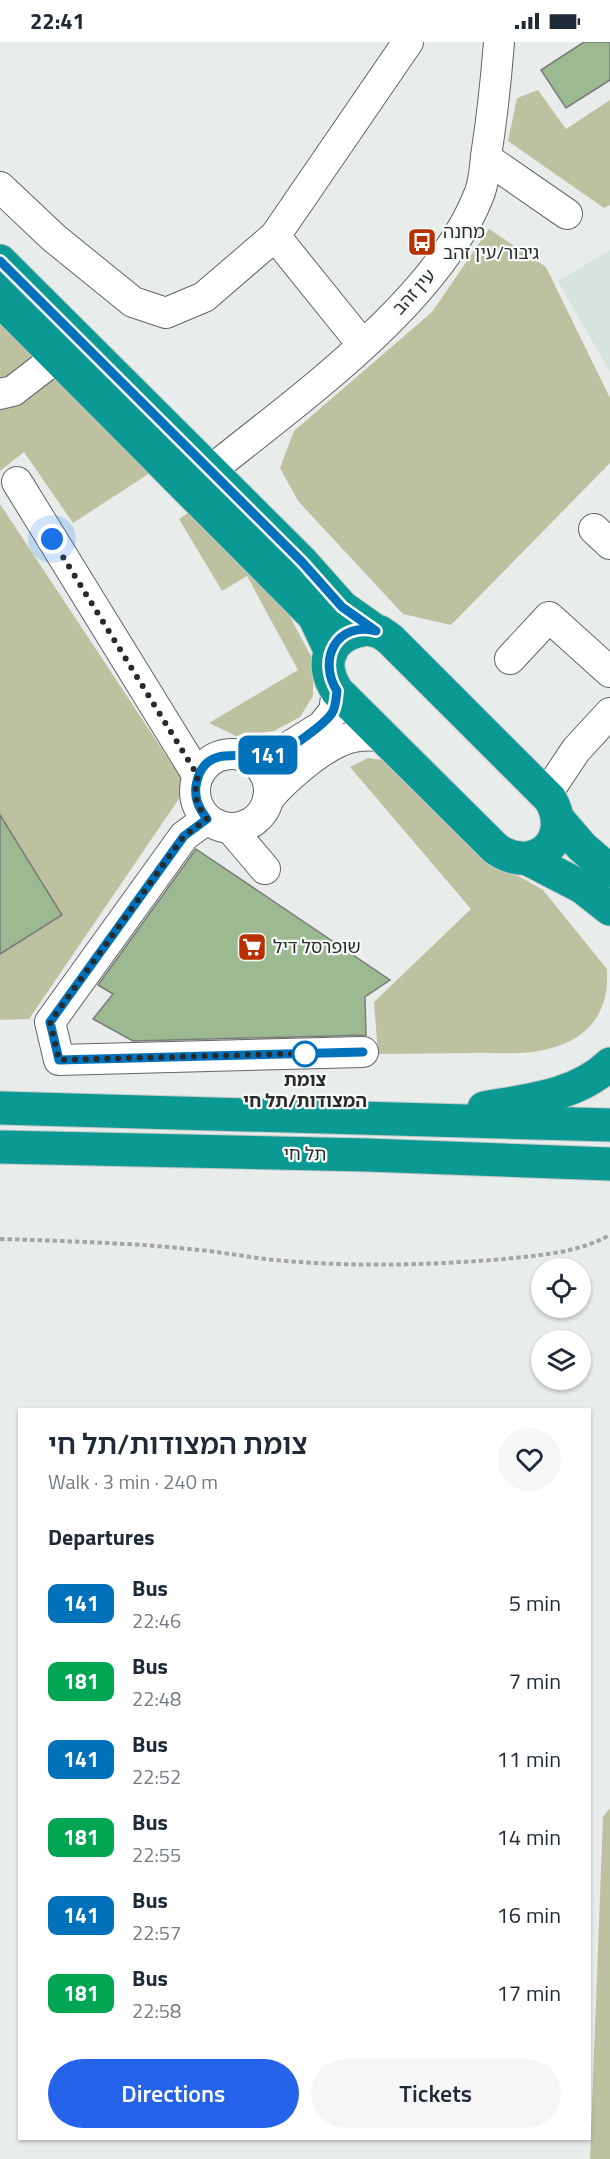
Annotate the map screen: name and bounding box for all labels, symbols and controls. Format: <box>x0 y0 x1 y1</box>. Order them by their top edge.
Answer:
text: 22:41 <box>30 4 85 38</box>
place label: מחנה גיבור/עין זהב <box>443 218 539 266</box>
bus stop icon: מחנה גיבור/עין זהב <box>406 226 438 258</box>
street label: עין זהב <box>386 263 442 321</box>
your location <box>37 524 67 554</box>
line badge: 141 <box>234 736 302 774</box>
text: 141 <box>250 739 286 771</box>
supermarket icon: שופרסל דיל <box>236 931 268 963</box>
place label: שופרסל דיל <box>273 933 361 960</box>
marker: צומת המצודות/תל חי <box>292 1041 318 1067</box>
place label: צומת המצודות/תל חי <box>243 1066 367 1114</box>
street label: תל חי <box>283 1140 327 1167</box>
map controls <box>531 1258 591 1390</box>
button: locate <box>531 1258 591 1318</box>
button: layers <box>531 1330 591 1390</box>
text: צומת המצודות/תל חי <box>48 1422 308 1465</box>
button: heart <box>498 1428 561 1491</box>
text: Walk · 3 min · 240 m <box>48 1466 218 1497</box>
text: Departures <box>48 1520 155 1554</box>
text: Bus <box>132 1571 168 1605</box>
text: 5 min <box>509 1586 561 1620</box>
text: 141 <box>63 1587 99 1619</box>
text: 22:46 <box>132 1605 181 1636</box>
text: Bus <box>132 1649 168 1683</box>
text: 7 min <box>509 1664 561 1698</box>
text: 181 <box>63 1665 99 1697</box>
text: 22:48 <box>132 1683 181 1714</box>
text: Bus <box>132 1727 168 1761</box>
text: 11 min <box>496 1742 561 1776</box>
text: 141 <box>63 1743 99 1775</box>
text: 22:52 <box>132 1761 181 1792</box>
text: Bus <box>132 1805 168 1839</box>
text: 14 min <box>496 1820 561 1854</box>
text: 181 <box>63 1821 99 1853</box>
text: 22:55 <box>132 1839 181 1870</box>
text: Bus <box>132 1883 168 1917</box>
text: 16 min <box>496 1898 561 1932</box>
text: 141 <box>63 1899 99 1931</box>
text: 22:57 <box>132 1917 181 1948</box>
text: Bus <box>132 1961 168 1995</box>
text: 17 min <box>496 1976 561 2010</box>
text: 181 <box>63 1977 99 2009</box>
text: 22:58 <box>132 1995 181 2026</box>
button: Directions <box>48 2059 299 2128</box>
button: Tickets <box>311 2059 561 2128</box>

